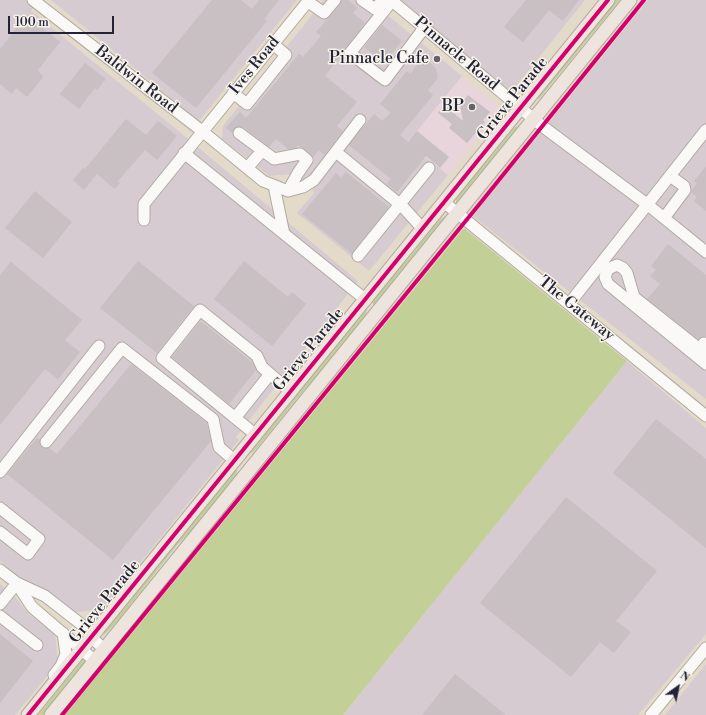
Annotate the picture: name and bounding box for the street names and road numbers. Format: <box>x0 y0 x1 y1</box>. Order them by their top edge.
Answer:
street label: Pinnacle Road <box>410 13 502 95</box>
street label: Ives Road <box>226 33 284 99</box>
street label: Baldwin Road <box>91 42 181 118</box>
street label: Grieve Parade <box>474 53 552 145</box>
street label: The Gateway <box>534 273 618 345</box>
street label: Grieve Parade <box>270 304 348 396</box>
street label: Grieve Parade <box>66 556 144 648</box>

